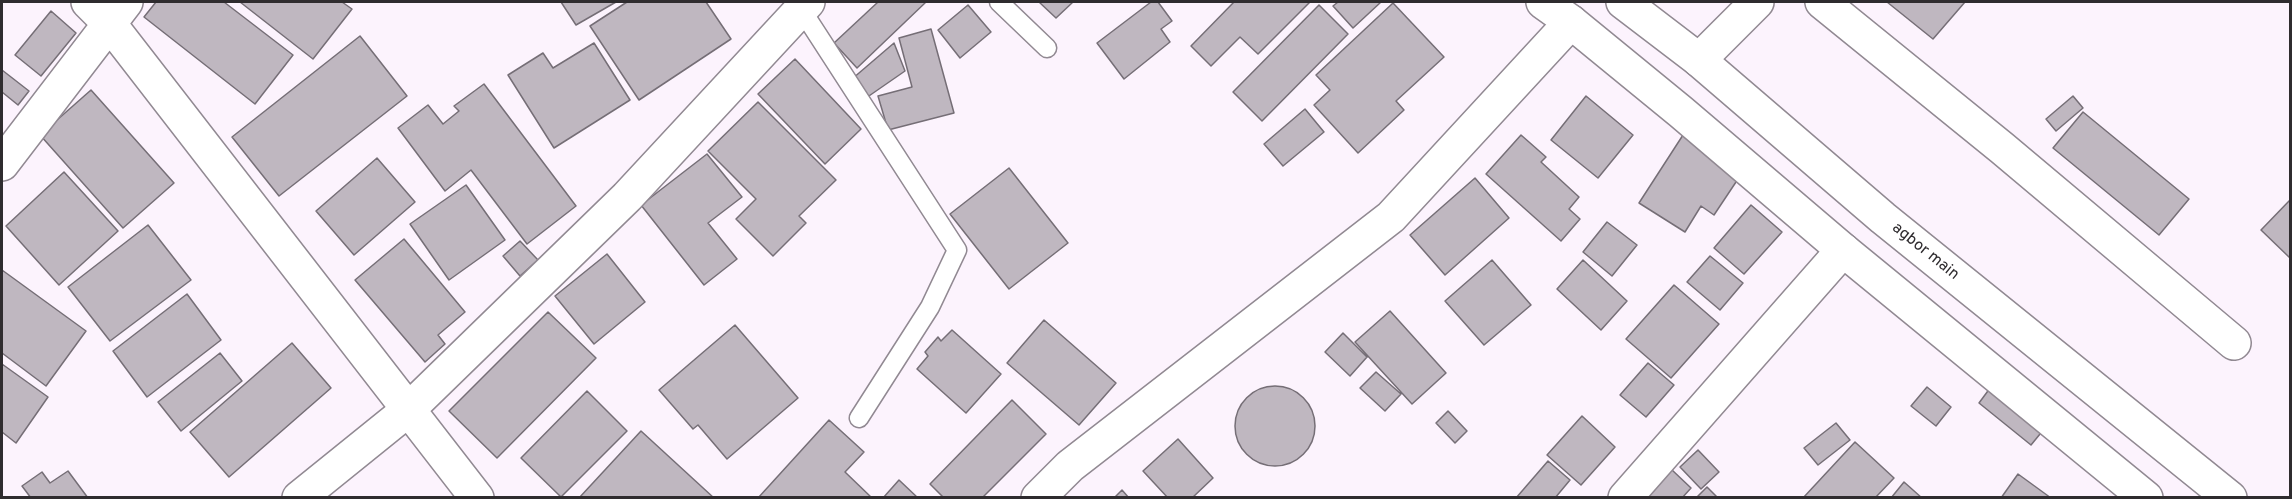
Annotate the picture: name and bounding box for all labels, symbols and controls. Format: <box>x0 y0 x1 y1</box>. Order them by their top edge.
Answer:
street label: agbor main <box>1888 219 1962 285</box>

